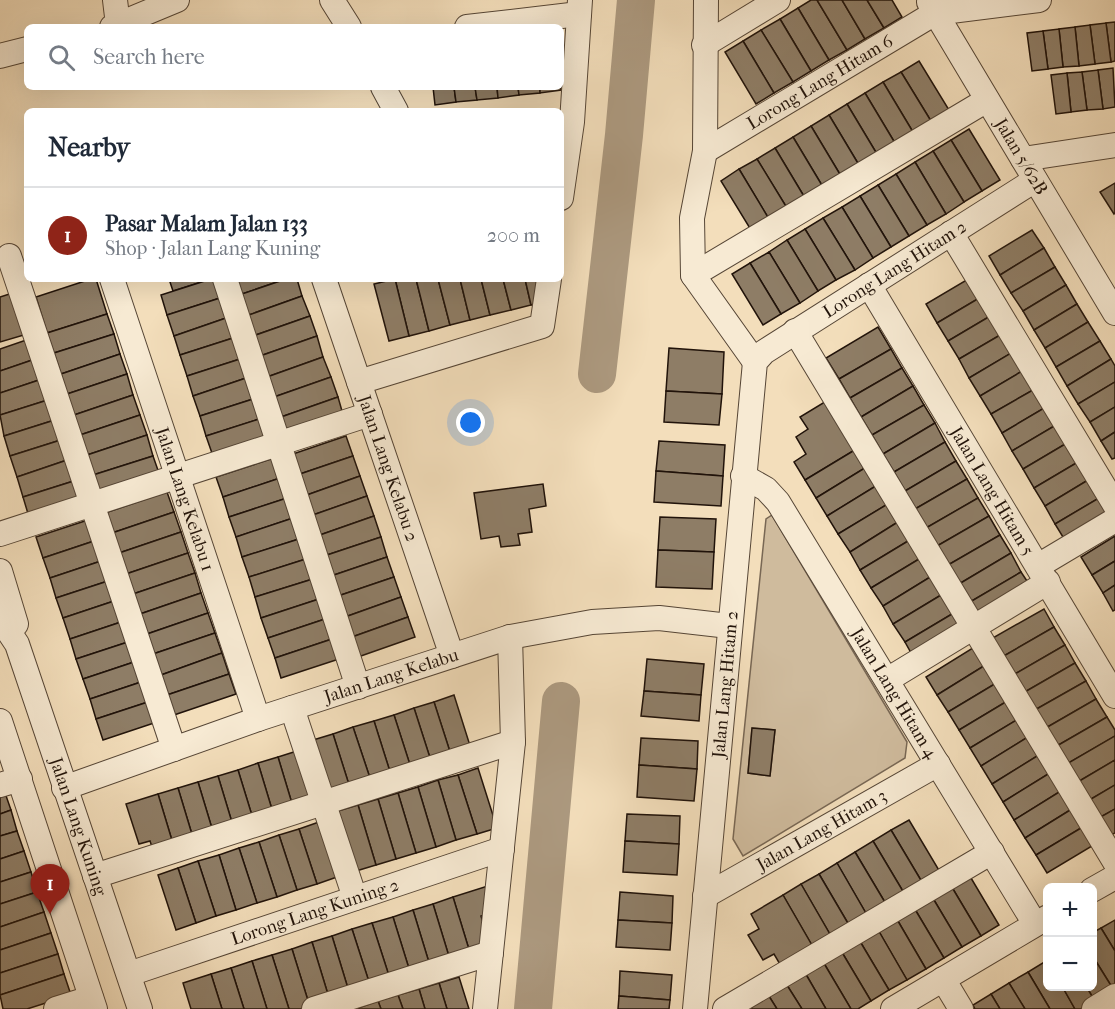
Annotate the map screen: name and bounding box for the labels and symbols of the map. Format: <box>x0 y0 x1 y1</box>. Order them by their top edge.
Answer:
street label: Lorong Lang Hitam 6 <box>743 31 897 134</box>
street label: Jalan 5/62B <box>989 113 1052 199</box>
street label: Lorong Lang Hitam 2 <box>819 216 971 323</box>
street label: Jalan Lang Kelabu 2 <box>353 391 422 544</box>
your location <box>456 408 485 437</box>
street label: Jalan Lang Hitam 5 <box>944 421 1039 560</box>
street label: Jalan Lang Kelabu 1 <box>150 423 218 574</box>
street label: Jalan Lang Hitam 2 <box>708 610 743 761</box>
street label: Jalan Lang Hitam 4 <box>845 623 942 763</box>
street label: Jalan Lang Kelabu <box>320 644 461 708</box>
street label: Jalan Lang Kuning <box>44 753 111 899</box>
street label: Jalan Lang Hitam 3 <box>751 785 891 876</box>
pin: 1 <box>31 864 70 914</box>
street label: Lorong Lang Kuning 2 <box>228 874 402 950</box>

